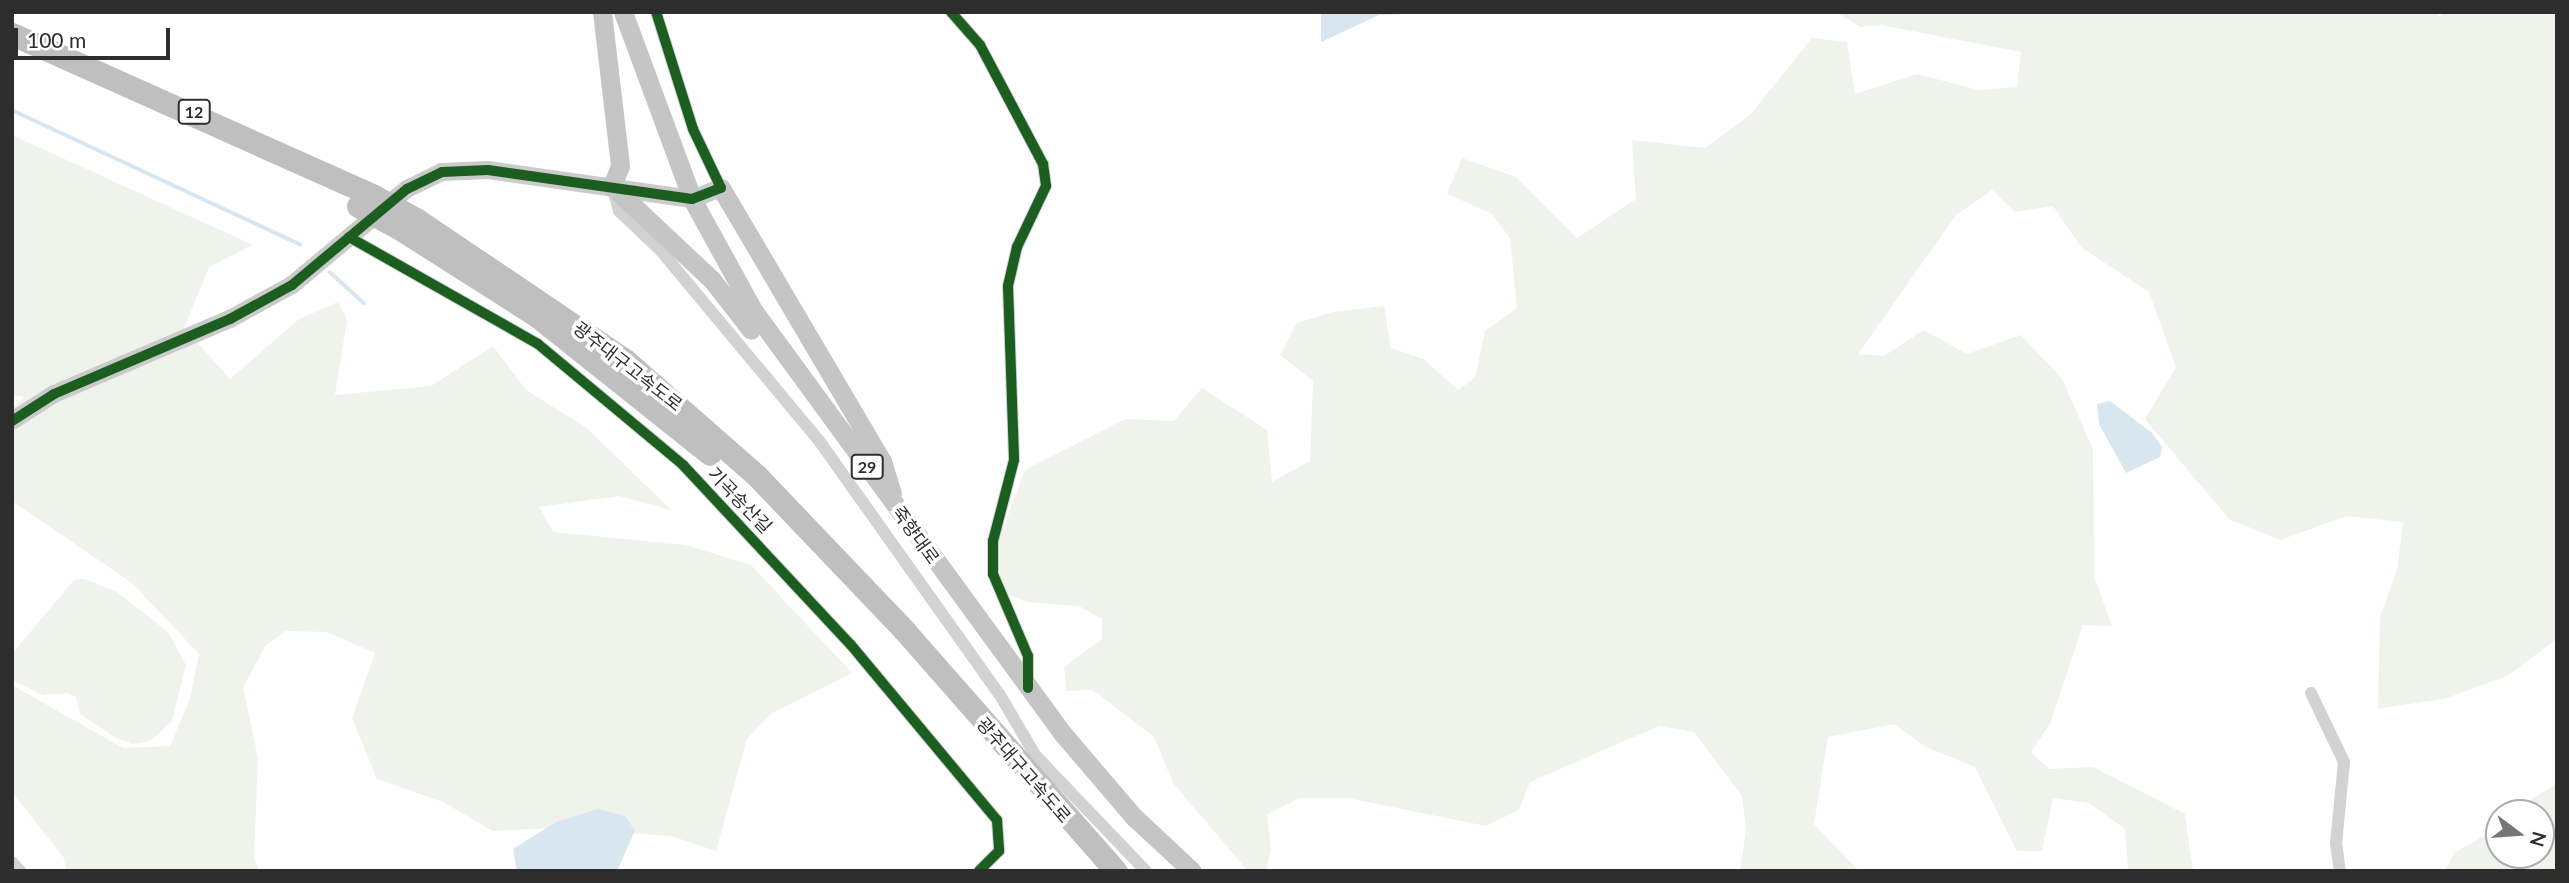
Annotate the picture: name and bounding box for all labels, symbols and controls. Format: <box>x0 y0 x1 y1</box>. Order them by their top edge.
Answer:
scale bar <box>18 14 173 58</box>
text: 100 m <box>27 27 86 52</box>
road number: 12 <box>176 100 212 124</box>
street label: 광주대구고속도로 <box>569 317 687 415</box>
road number: 29 <box>850 454 884 480</box>
street label: 기곡송산길 <box>703 463 777 537</box>
street label: 죽향대로 <box>888 502 944 568</box>
street label: 광주대구고속도로 <box>972 713 1076 827</box>
north arrow <box>2485 799 2555 869</box>
text: N <box>2526 829 2552 850</box>

